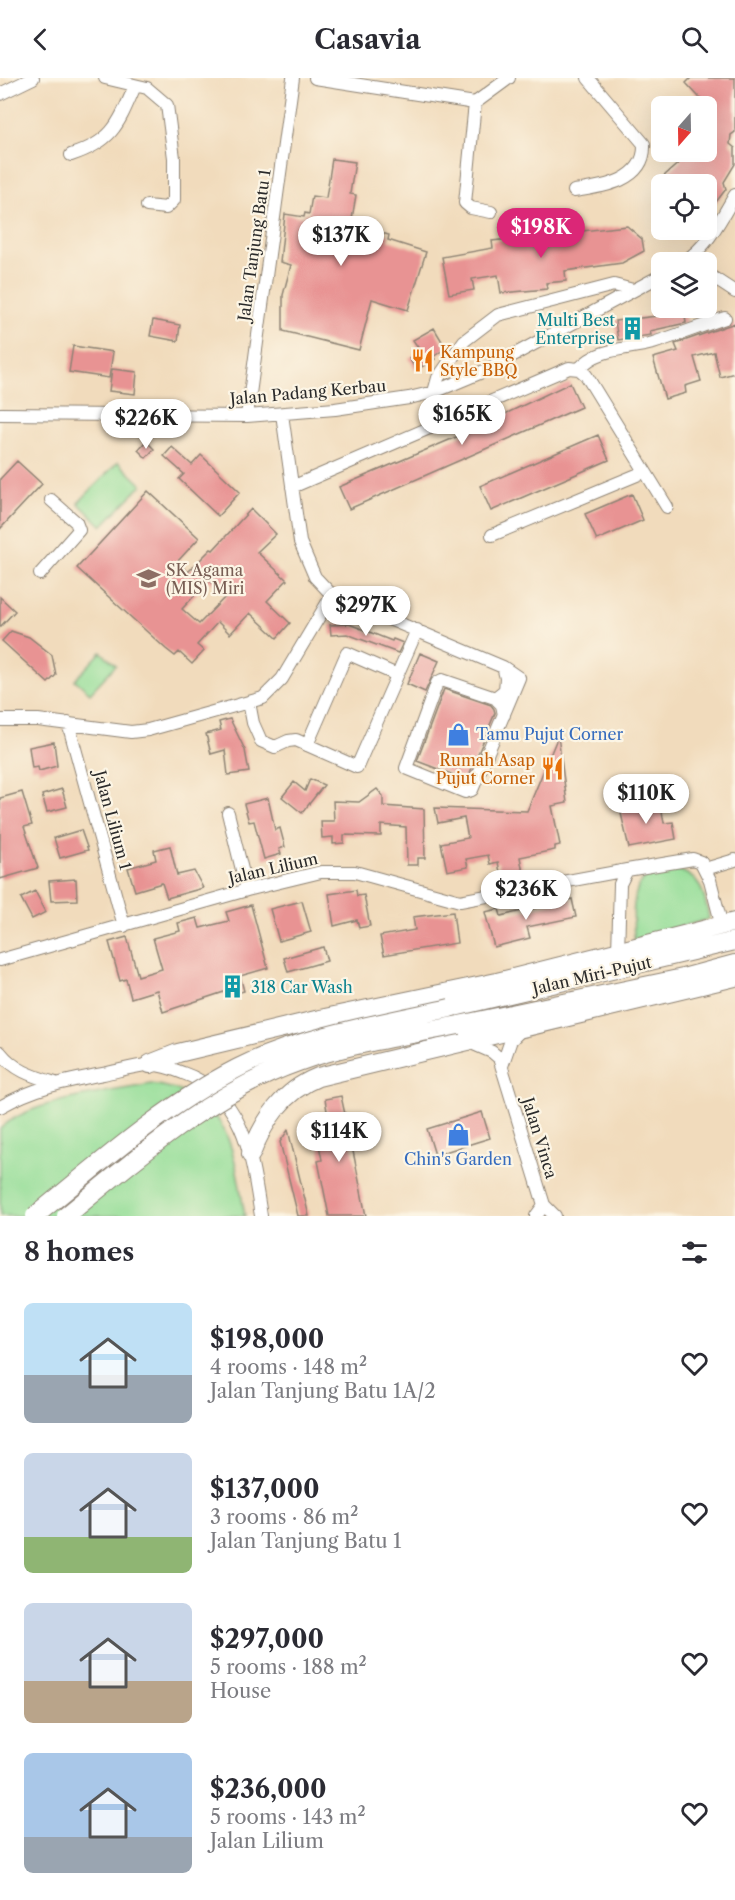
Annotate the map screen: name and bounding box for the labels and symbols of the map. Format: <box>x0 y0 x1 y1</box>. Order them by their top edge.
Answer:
north arrow <box>651 96 717 162</box>
street label: Jalan Tanjung Batu 1 <box>233 168 275 325</box>
pin: $198K <box>499 208 583 259</box>
pin: $137K <box>299 216 383 267</box>
place label: Multi Best Enterprise <box>535 310 615 348</box>
building icon: Multi Best Enterprise <box>620 316 646 342</box>
place label: Kampung Style BBQ <box>440 342 518 380</box>
restaurant icon: Kampung Style BBQ <box>409 348 435 374</box>
street label: Jalan Padang Kerbau <box>226 375 387 409</box>
pin: $165K <box>420 395 504 446</box>
pin: $226K <box>104 399 188 450</box>
place label: SK Agama (MIS) Miri <box>166 560 244 598</box>
school or university icon: SK Agama (MIS) Miri <box>135 566 161 592</box>
pin: $297K <box>324 586 408 637</box>
shop icon: Tamu Pujut Corner <box>445 721 471 747</box>
place label: Tamu Pujut Corner <box>476 724 624 744</box>
place label: Rumah Asap Pujut Corner <box>436 750 535 788</box>
restaurant icon: Rumah Asap Pujut Corner <box>540 756 566 782</box>
street label: Jalan Lilium 1 <box>89 765 136 872</box>
pin: $110K <box>604 774 688 825</box>
street label: Jalan Lilium <box>223 848 320 889</box>
pin: $236K <box>484 870 568 921</box>
street label: Jalan Miri-Pujut <box>528 951 654 999</box>
building icon: 318 Car Wash <box>220 974 246 1000</box>
place label: 318 Car Wash <box>251 977 353 997</box>
street label: Jalan Vinca <box>517 1092 562 1182</box>
pin: $114K <box>297 1112 381 1163</box>
shop icon: Chin's Garden <box>445 1121 471 1147</box>
place label: Chin's Garden <box>404 1149 512 1169</box>

